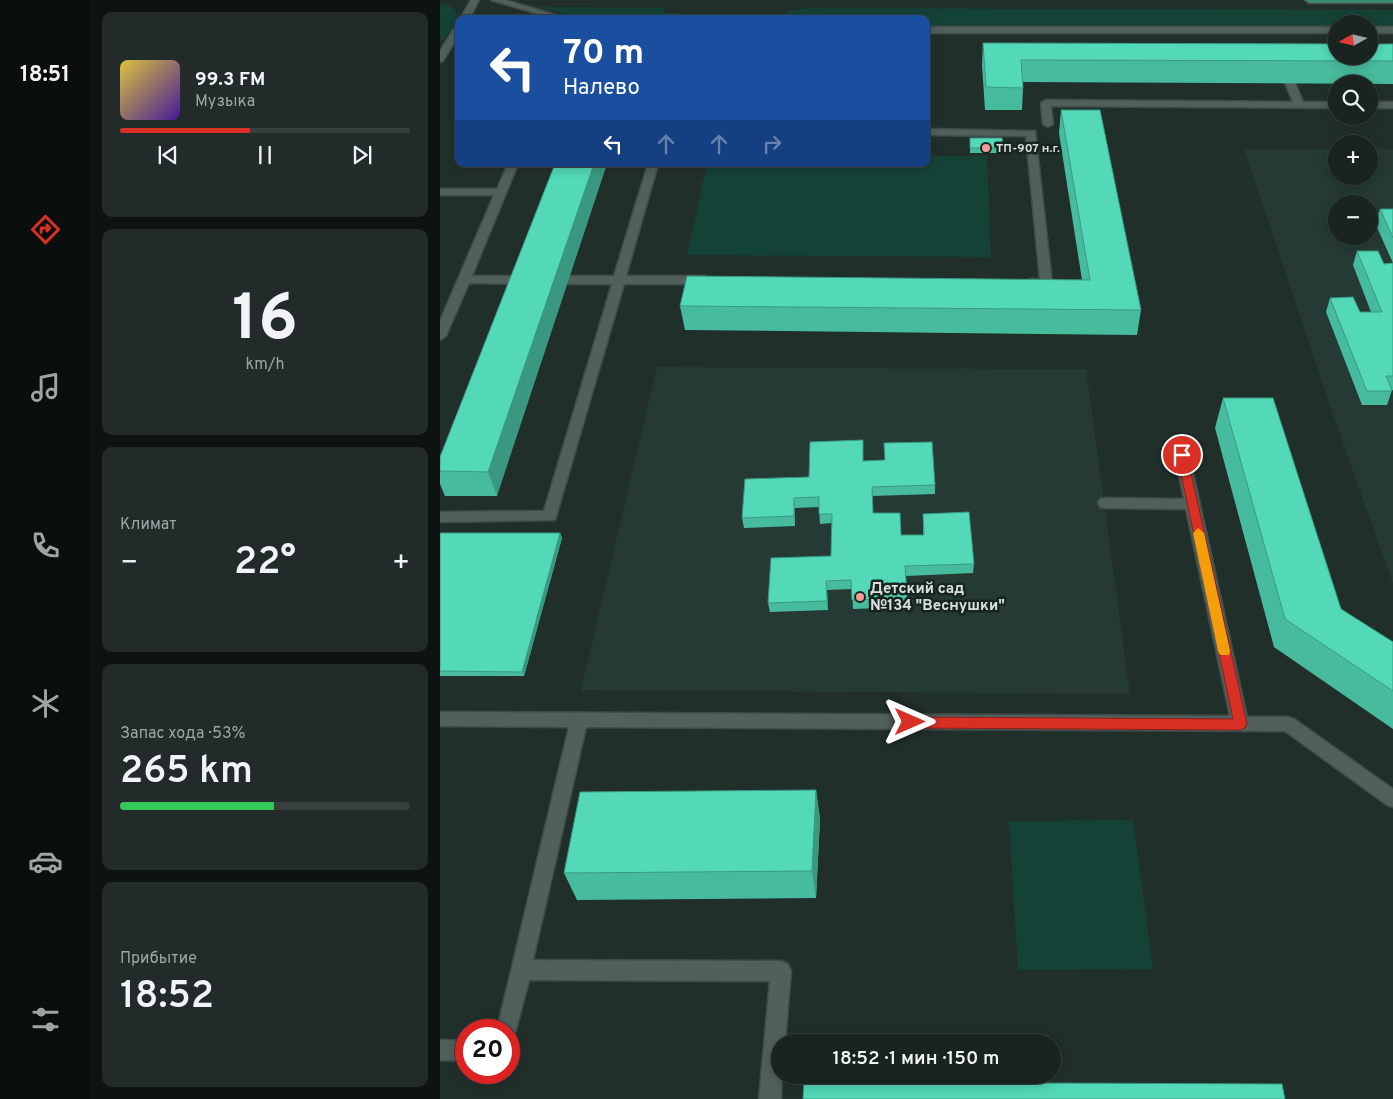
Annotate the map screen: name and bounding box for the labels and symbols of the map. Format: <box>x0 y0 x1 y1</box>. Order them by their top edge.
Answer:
north arrow <box>1328 15 1378 65</box>
place label: ТП-907 н.г. <box>996 141 1060 157</box>
marker: ТП-907 н.г. <box>980 142 992 154</box>
pin <box>1161 434 1203 476</box>
place label: Детский сад №134 "Веснушки" <box>870 580 1005 616</box>
marker: Детский сад №134 "Веснушки" <box>854 591 866 603</box>
position arrow <box>883 695 935 747</box>
speed limit sign: 20 <box>455 1019 520 1084</box>

